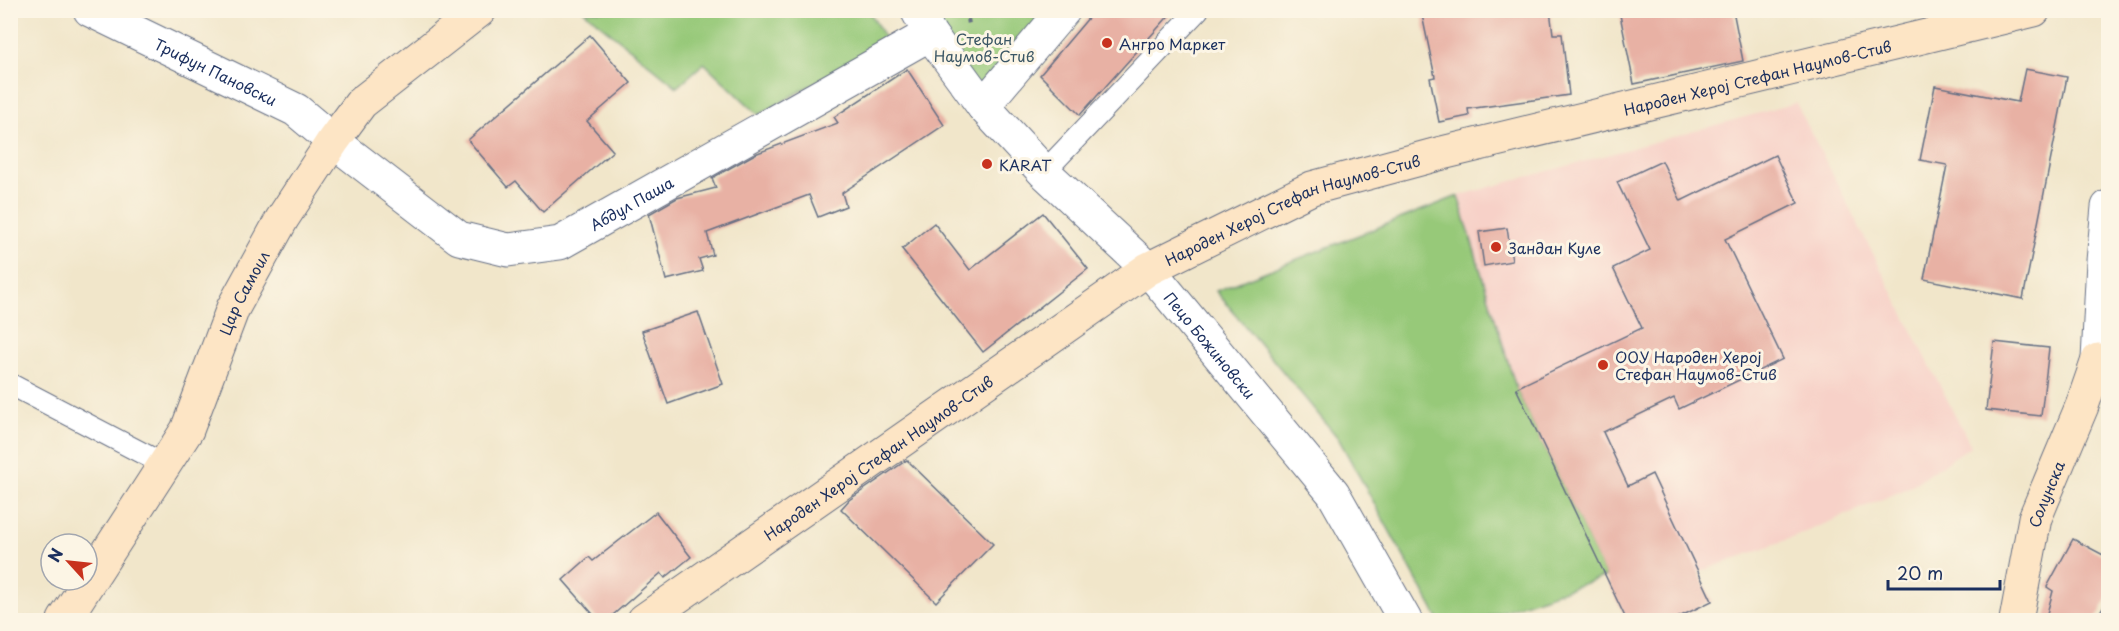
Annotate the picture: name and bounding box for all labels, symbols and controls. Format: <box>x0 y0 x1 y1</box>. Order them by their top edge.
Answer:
park label: Стефан Наумов-Стив <box>934 27 1034 67</box>
street label: Трифун Пановски <box>151 32 281 111</box>
place label: Ангро Маркет <box>1119 32 1226 55</box>
street label: Народен Херој Стефан Наумов-Стив <box>1621 33 1894 120</box>
marker: Ангро Маркет <box>1100 36 1114 50</box>
street label: Народен Херој Стефан Наумов-Стив <box>1160 148 1423 271</box>
place label: KARAT <box>999 153 1052 176</box>
marker: KARAT <box>980 157 994 171</box>
street label: Абдул Паша <box>585 170 678 236</box>
place label: Зандан Куле <box>1507 236 1601 259</box>
marker: Зандан Куле <box>1489 240 1503 254</box>
street label: Цар Самоил <box>212 246 274 338</box>
street label: Пецо Божиновски <box>1159 286 1262 403</box>
place label: ООУ Народен Херој Стефан Наумов-Стив <box>1615 345 1777 385</box>
marker: ООУ Народен Херој Стефан Наумов-Стив <box>1596 358 1610 372</box>
street label: Народен Херој Стефан Наумов-Стив <box>758 369 997 545</box>
street label: Солунска <box>2022 456 2070 529</box>
north arrow <box>39 532 99 592</box>
text: N <box>41 544 68 566</box>
scale bar <box>1888 553 2000 591</box>
text: 20 m <box>1897 559 1943 586</box>

